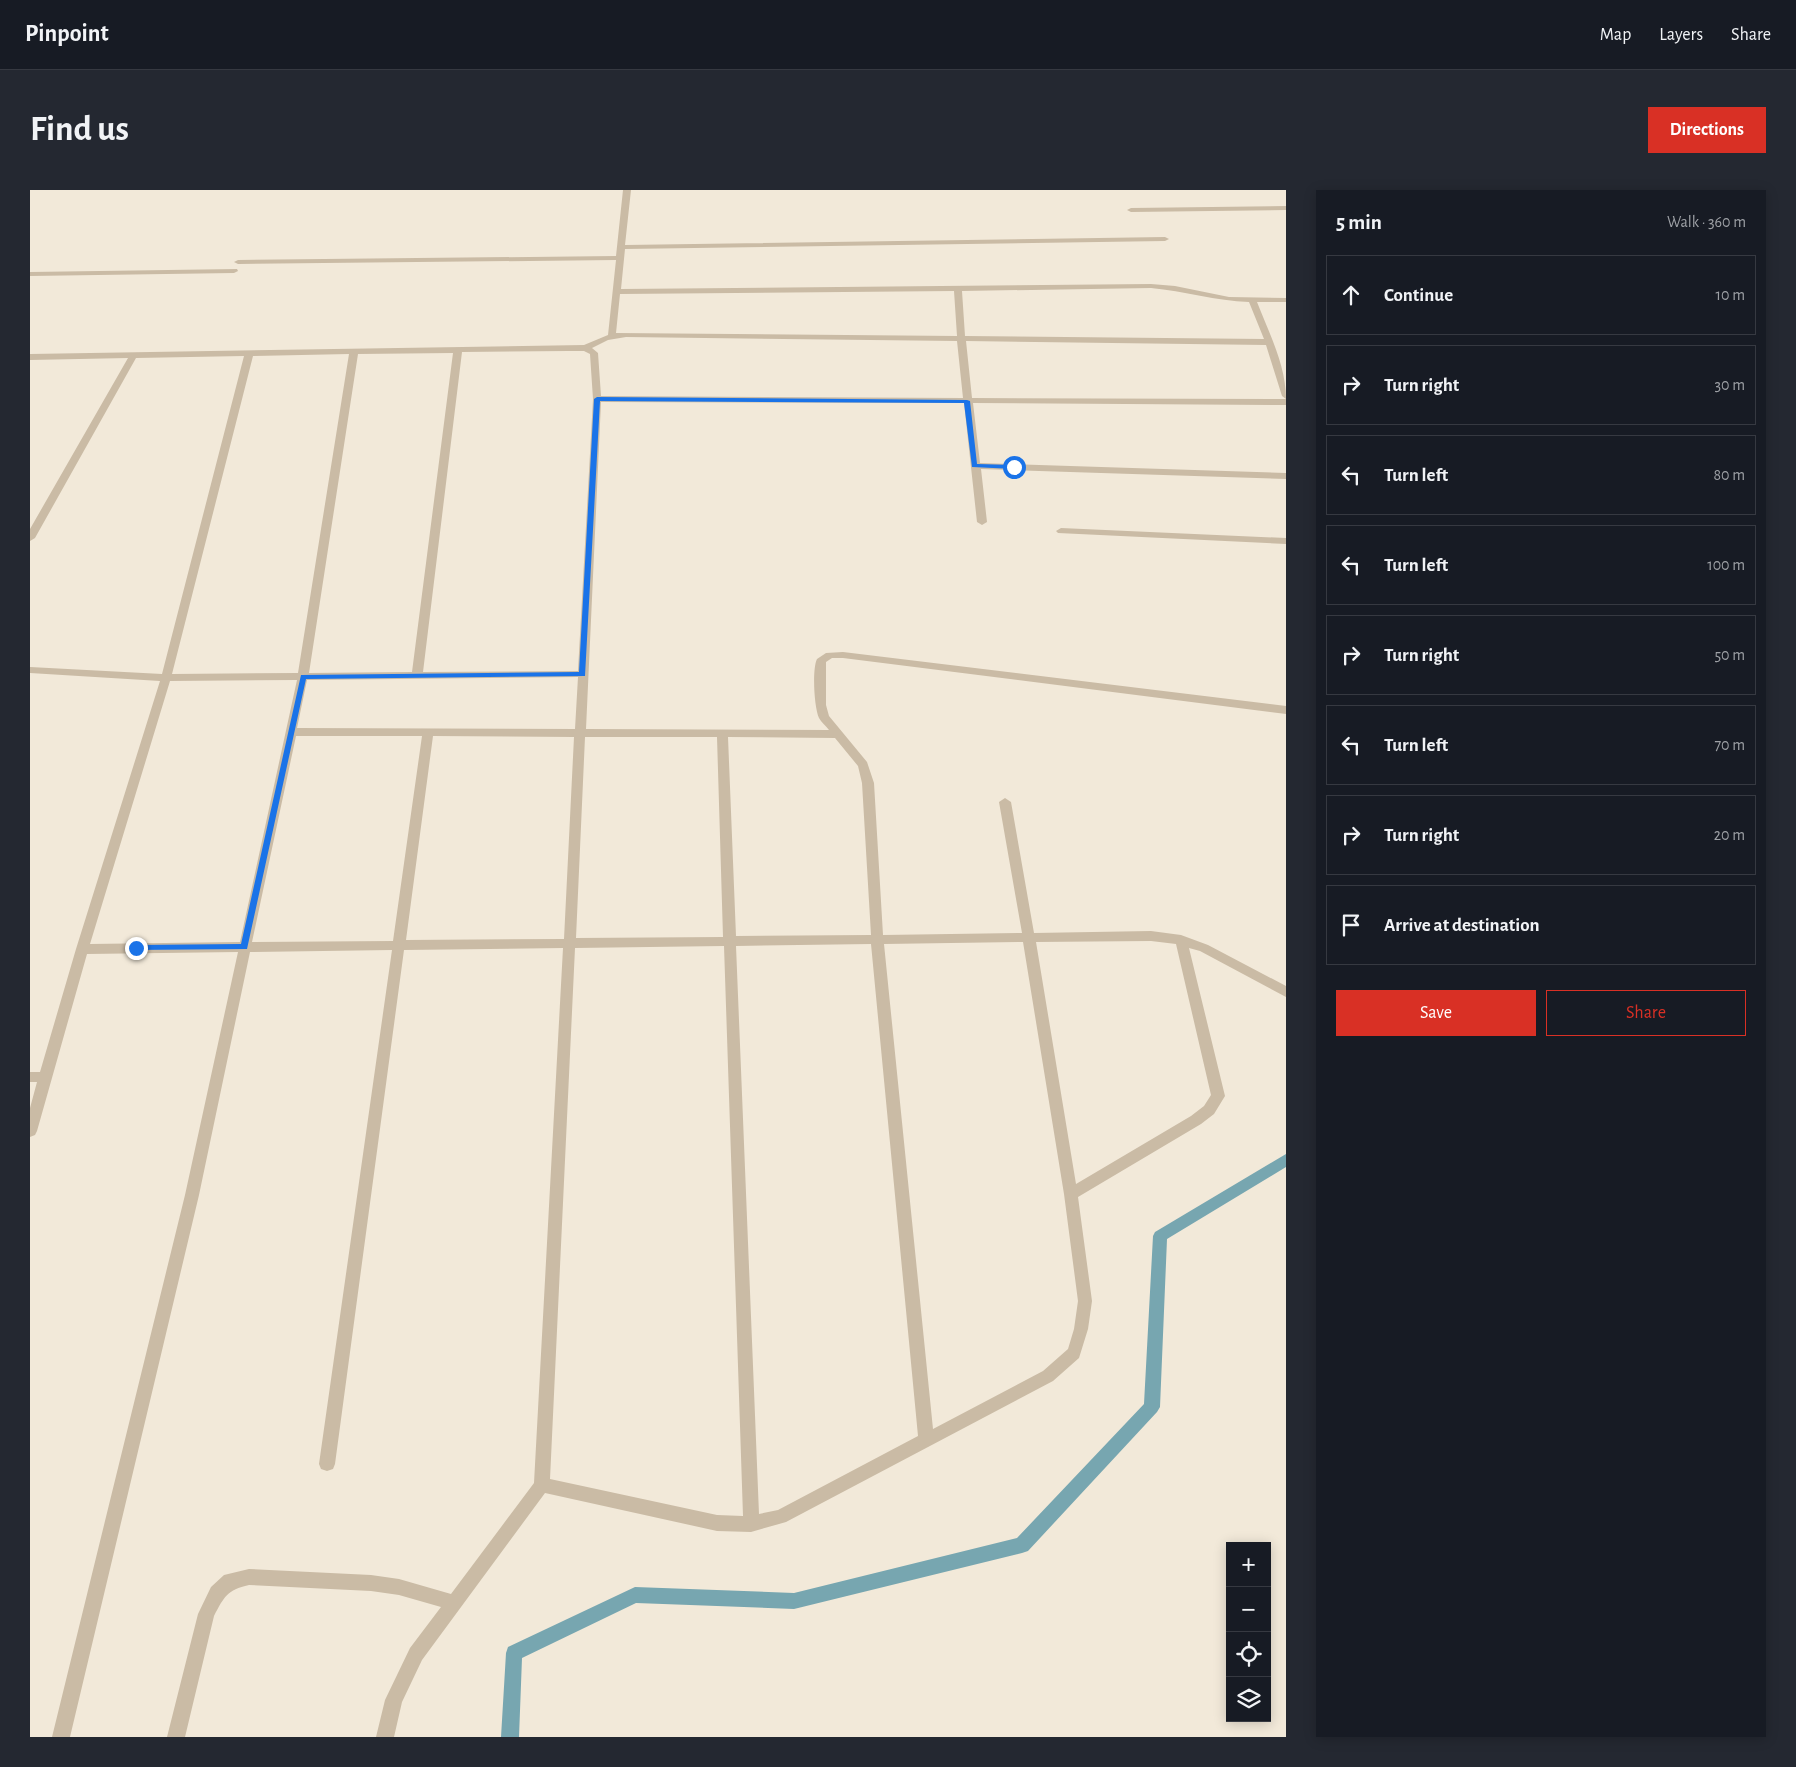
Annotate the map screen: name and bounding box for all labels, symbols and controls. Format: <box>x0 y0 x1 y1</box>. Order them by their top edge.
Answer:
text: Pinpoint <box>25 22 109 46</box>
text: Map <box>1600 26 1631 44</box>
text: Layers <box>1659 26 1703 44</box>
text: Share <box>1731 26 1771 44</box>
button: Directions <box>1648 107 1766 153</box>
text: Find us <box>30 112 129 147</box>
text: 5 min <box>1336 212 1382 233</box>
text: Walk · 360 m <box>1667 214 1746 230</box>
icon: ahead <box>1337 281 1365 309</box>
text: Continue <box>1384 286 1453 305</box>
text: 10 m <box>1716 287 1745 303</box>
icon: right <box>1337 371 1365 399</box>
text: Turn right <box>1384 376 1459 395</box>
text: 30 m <box>1715 377 1745 393</box>
route start <box>1003 456 1026 479</box>
icon: left <box>1337 461 1365 489</box>
text: Turn left <box>1384 466 1448 485</box>
text: 80 m <box>1714 467 1745 483</box>
icon: left <box>1337 551 1365 579</box>
text: Turn left <box>1384 556 1448 575</box>
text: 100 m <box>1707 557 1745 573</box>
icon: right <box>1337 641 1365 669</box>
text: Turn right <box>1384 646 1459 665</box>
text: 50 m <box>1714 647 1745 663</box>
icon: left <box>1337 731 1365 759</box>
text: Turn left <box>1384 736 1448 755</box>
text: 70 m <box>1714 737 1745 753</box>
icon: right <box>1337 821 1365 849</box>
text: Turn right <box>1384 826 1459 845</box>
text: 20 m <box>1714 827 1745 843</box>
icon: arrive <box>1337 911 1365 939</box>
text: Arrive at destination <box>1384 916 1540 935</box>
route end <box>125 937 148 960</box>
button: Save <box>1336 990 1536 1036</box>
button: Share <box>1546 990 1746 1036</box>
map controls <box>1226 1542 1271 1722</box>
button: + <box>1226 1542 1271 1587</box>
button: − <box>1226 1587 1271 1632</box>
button: locate <box>1226 1632 1271 1677</box>
button: layers <box>1226 1677 1271 1722</box>

